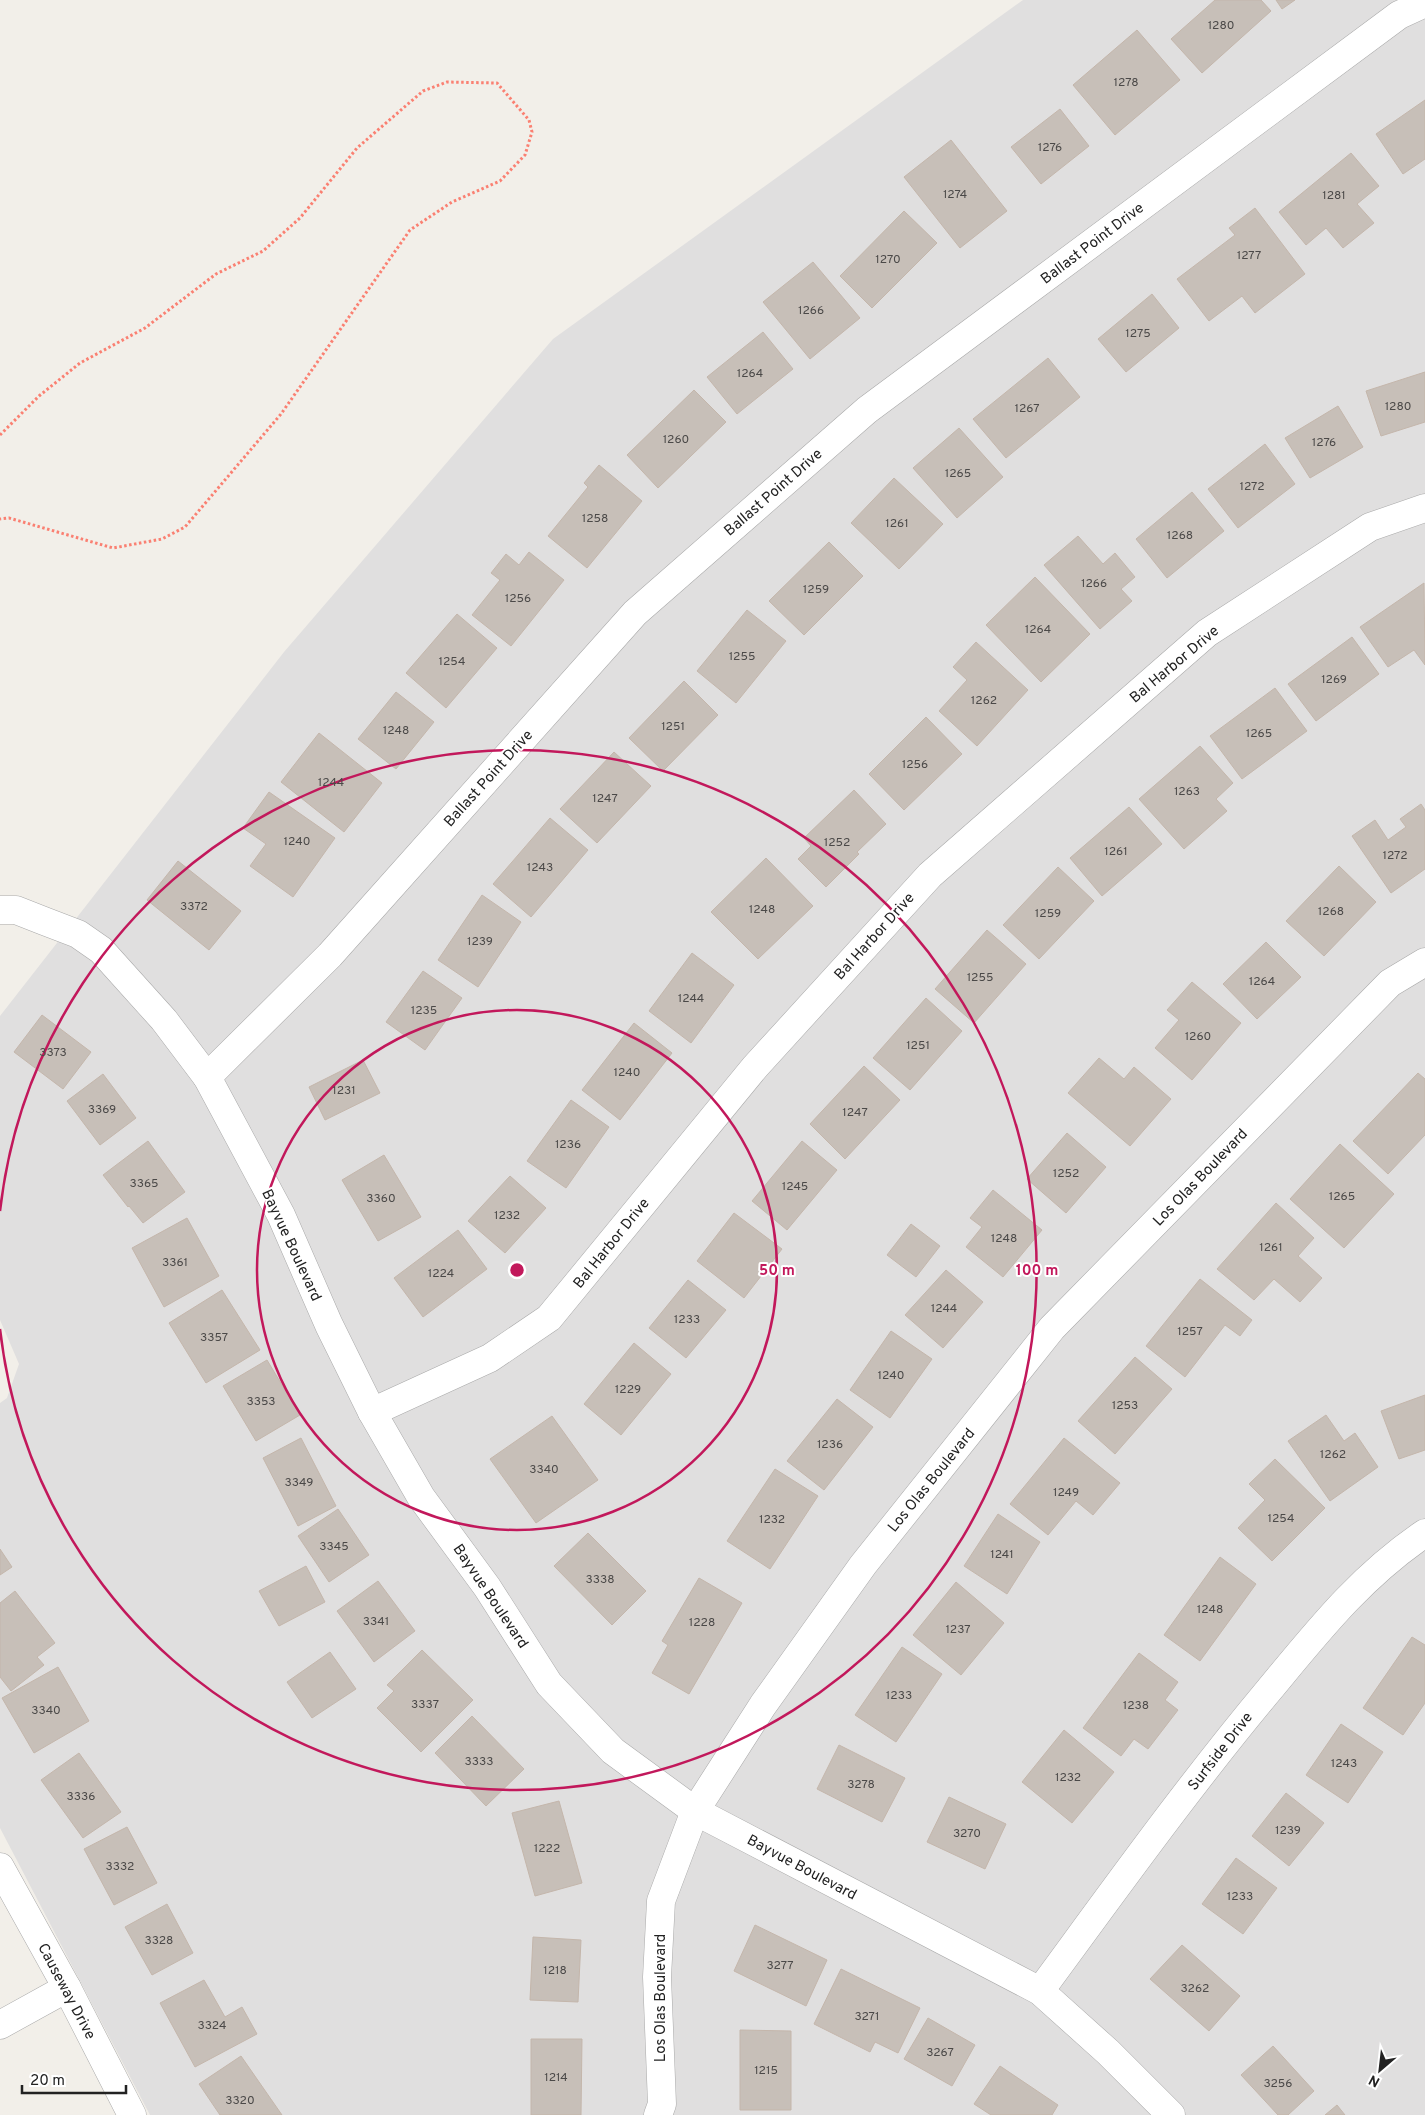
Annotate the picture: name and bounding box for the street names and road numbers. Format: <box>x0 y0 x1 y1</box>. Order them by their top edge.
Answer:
street label: Ballast Point Drive <box>1038 199 1148 289</box>
street label: Ballast Point Drive <box>721 445 827 541</box>
street label: Bal Harbor Drive <box>1126 622 1224 708</box>
street label: Ballast Point Drive <box>440 726 538 832</box>
street label: Bal Harbor Drive <box>831 889 919 985</box>
street label: Los Olas Boulevard <box>1150 1125 1252 1231</box>
street label: Bayvue Boulevard <box>256 1186 325 1305</box>
street label: Bal Harbor Drive <box>570 1195 655 1293</box>
street label: Los Olas Boulevard <box>884 1425 980 1537</box>
street label: Bayvue Boulevard <box>448 1541 532 1653</box>
street label: Surfside Drive <box>1185 1709 1258 1795</box>
street label: Bayvue Boulevard <box>743 1831 859 1905</box>
street label: Los Olas Boulevard <box>652 1934 671 2062</box>
street label: Causeway Drive <box>32 1940 99 2043</box>

